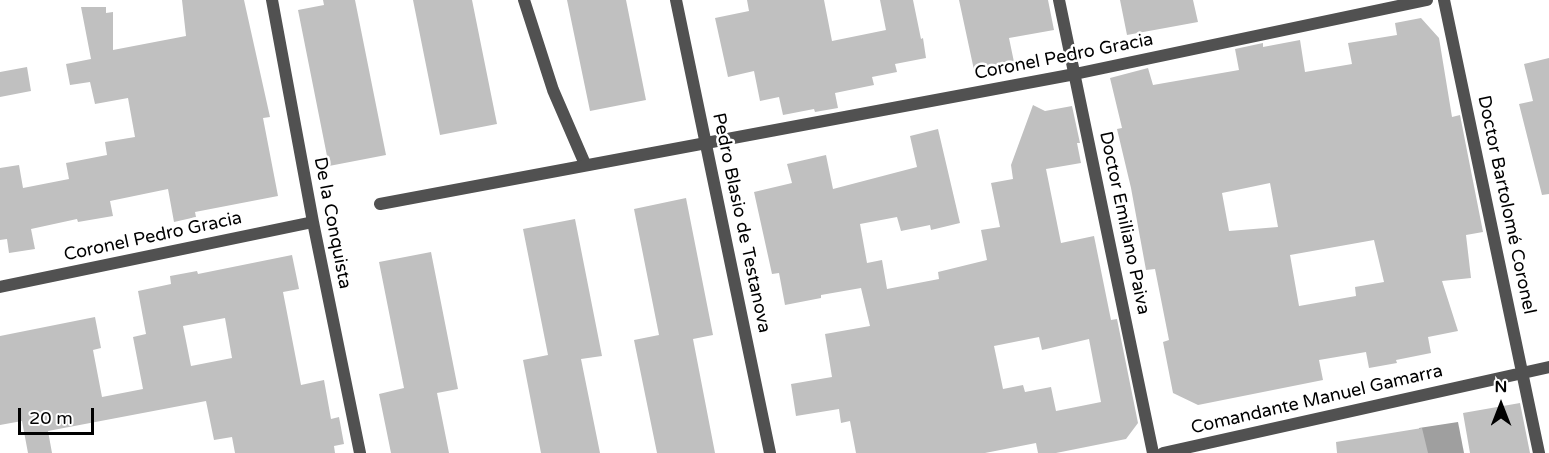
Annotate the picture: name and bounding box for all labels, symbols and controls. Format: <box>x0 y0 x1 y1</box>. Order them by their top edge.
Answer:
street label: Coronel Pedro Gracia <box>973 29 1155 85</box>
street label: Doctor Bartolomé Coronel <box>1472 94 1540 316</box>
street label: Pedro Blasio de Testanova <box>707 111 775 335</box>
street label: Doctor Emiliano Paiva <box>1094 129 1154 317</box>
street label: De la Conquista <box>309 155 355 291</box>
street label: Coronel Pedro Gracia <box>62 208 244 266</box>
street label: Comandante Manuel Gamarra <box>1189 361 1445 439</box>
north arrow <box>1471 375 1531 435</box>
text: N <box>1495 377 1507 397</box>
scale bar <box>21 396 98 434</box>
text: 20 m <box>29 407 73 429</box>

